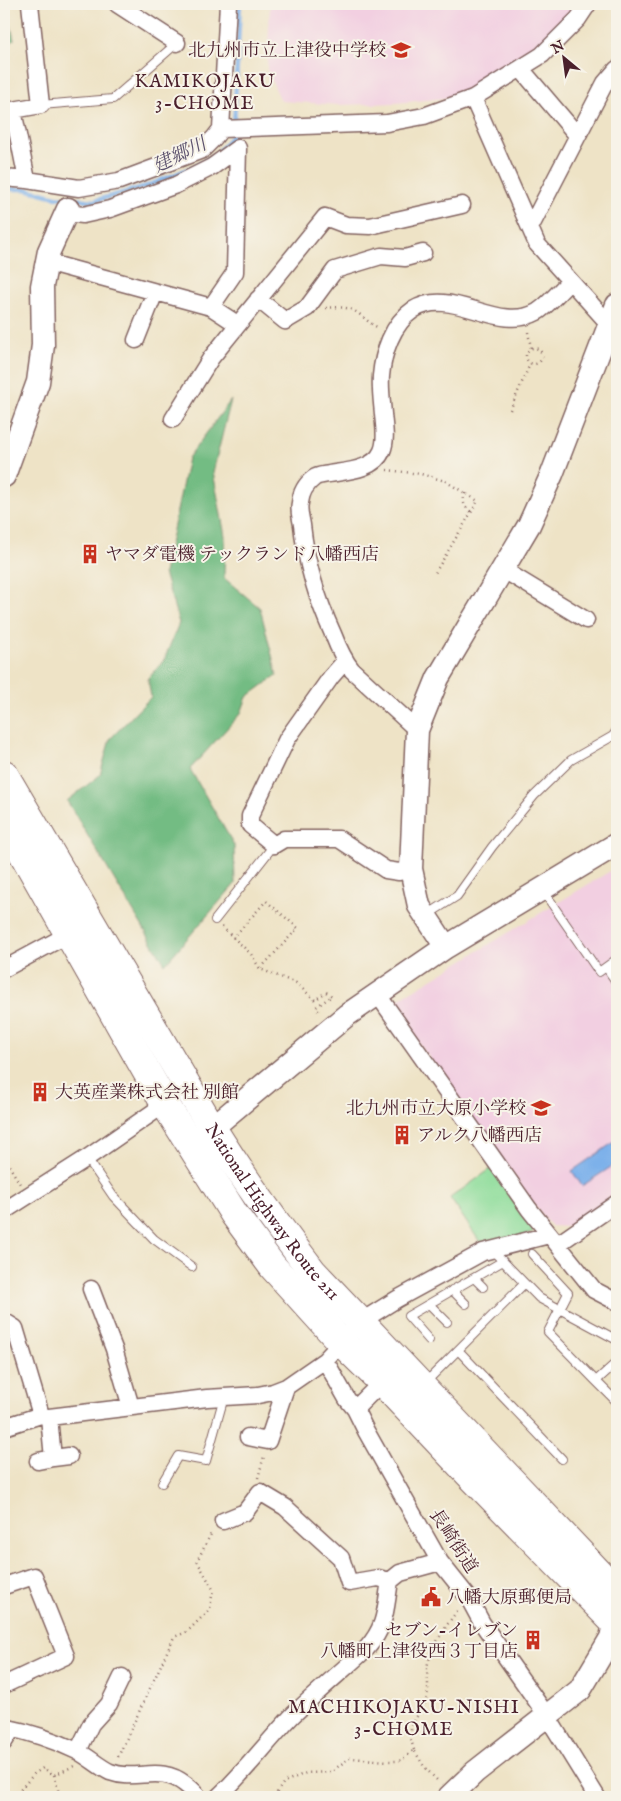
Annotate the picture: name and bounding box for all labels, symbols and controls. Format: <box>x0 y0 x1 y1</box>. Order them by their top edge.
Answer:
north arrow <box>538 32 588 82</box>
text: N <box>548 37 568 59</box>
school or university icon: 北九州市立上津役中学校 <box>390 39 412 61</box>
place label: 北九州市立上津役中学校 <box>188 40 386 63</box>
district label: KAMIKOJAKU 3-CHOME <box>134 70 276 116</box>
water label: 建郷川 <box>149 132 213 179</box>
building icon: ヤマダ電機 テックランド八幡西店 <box>79 543 101 565</box>
place label: ヤマダ電機 テックランド八幡西店 <box>105 544 379 567</box>
building icon: 大英産業株式会社 別館 <box>29 1081 51 1103</box>
place label: 大英産業株式会社 別館 <box>55 1082 239 1105</box>
school or university icon: 北九州市立大原小学校 <box>530 1097 552 1119</box>
place label: 北九州市立大原小学校 <box>346 1098 526 1121</box>
street label: National Highway Route 211 <box>199 1120 344 1306</box>
building icon: アルク八幡西店 <box>391 1124 413 1146</box>
place label: アルク八幡西店 <box>417 1125 542 1148</box>
street label: 長崎街道 <box>423 1505 482 1578</box>
public building icon: 八幡大原郵便局 <box>420 1586 442 1608</box>
place label: 八幡大原郵便局 <box>446 1587 572 1610</box>
place label: セブン-イレブン 八幡町上津役西３丁目店 <box>320 1620 518 1664</box>
building icon: セブン-イレブン 八幡町上津役西３丁目店 <box>522 1629 544 1651</box>
district label: MACHIKOJAKU-NISHI 3-CHOME <box>288 1696 520 1742</box>

